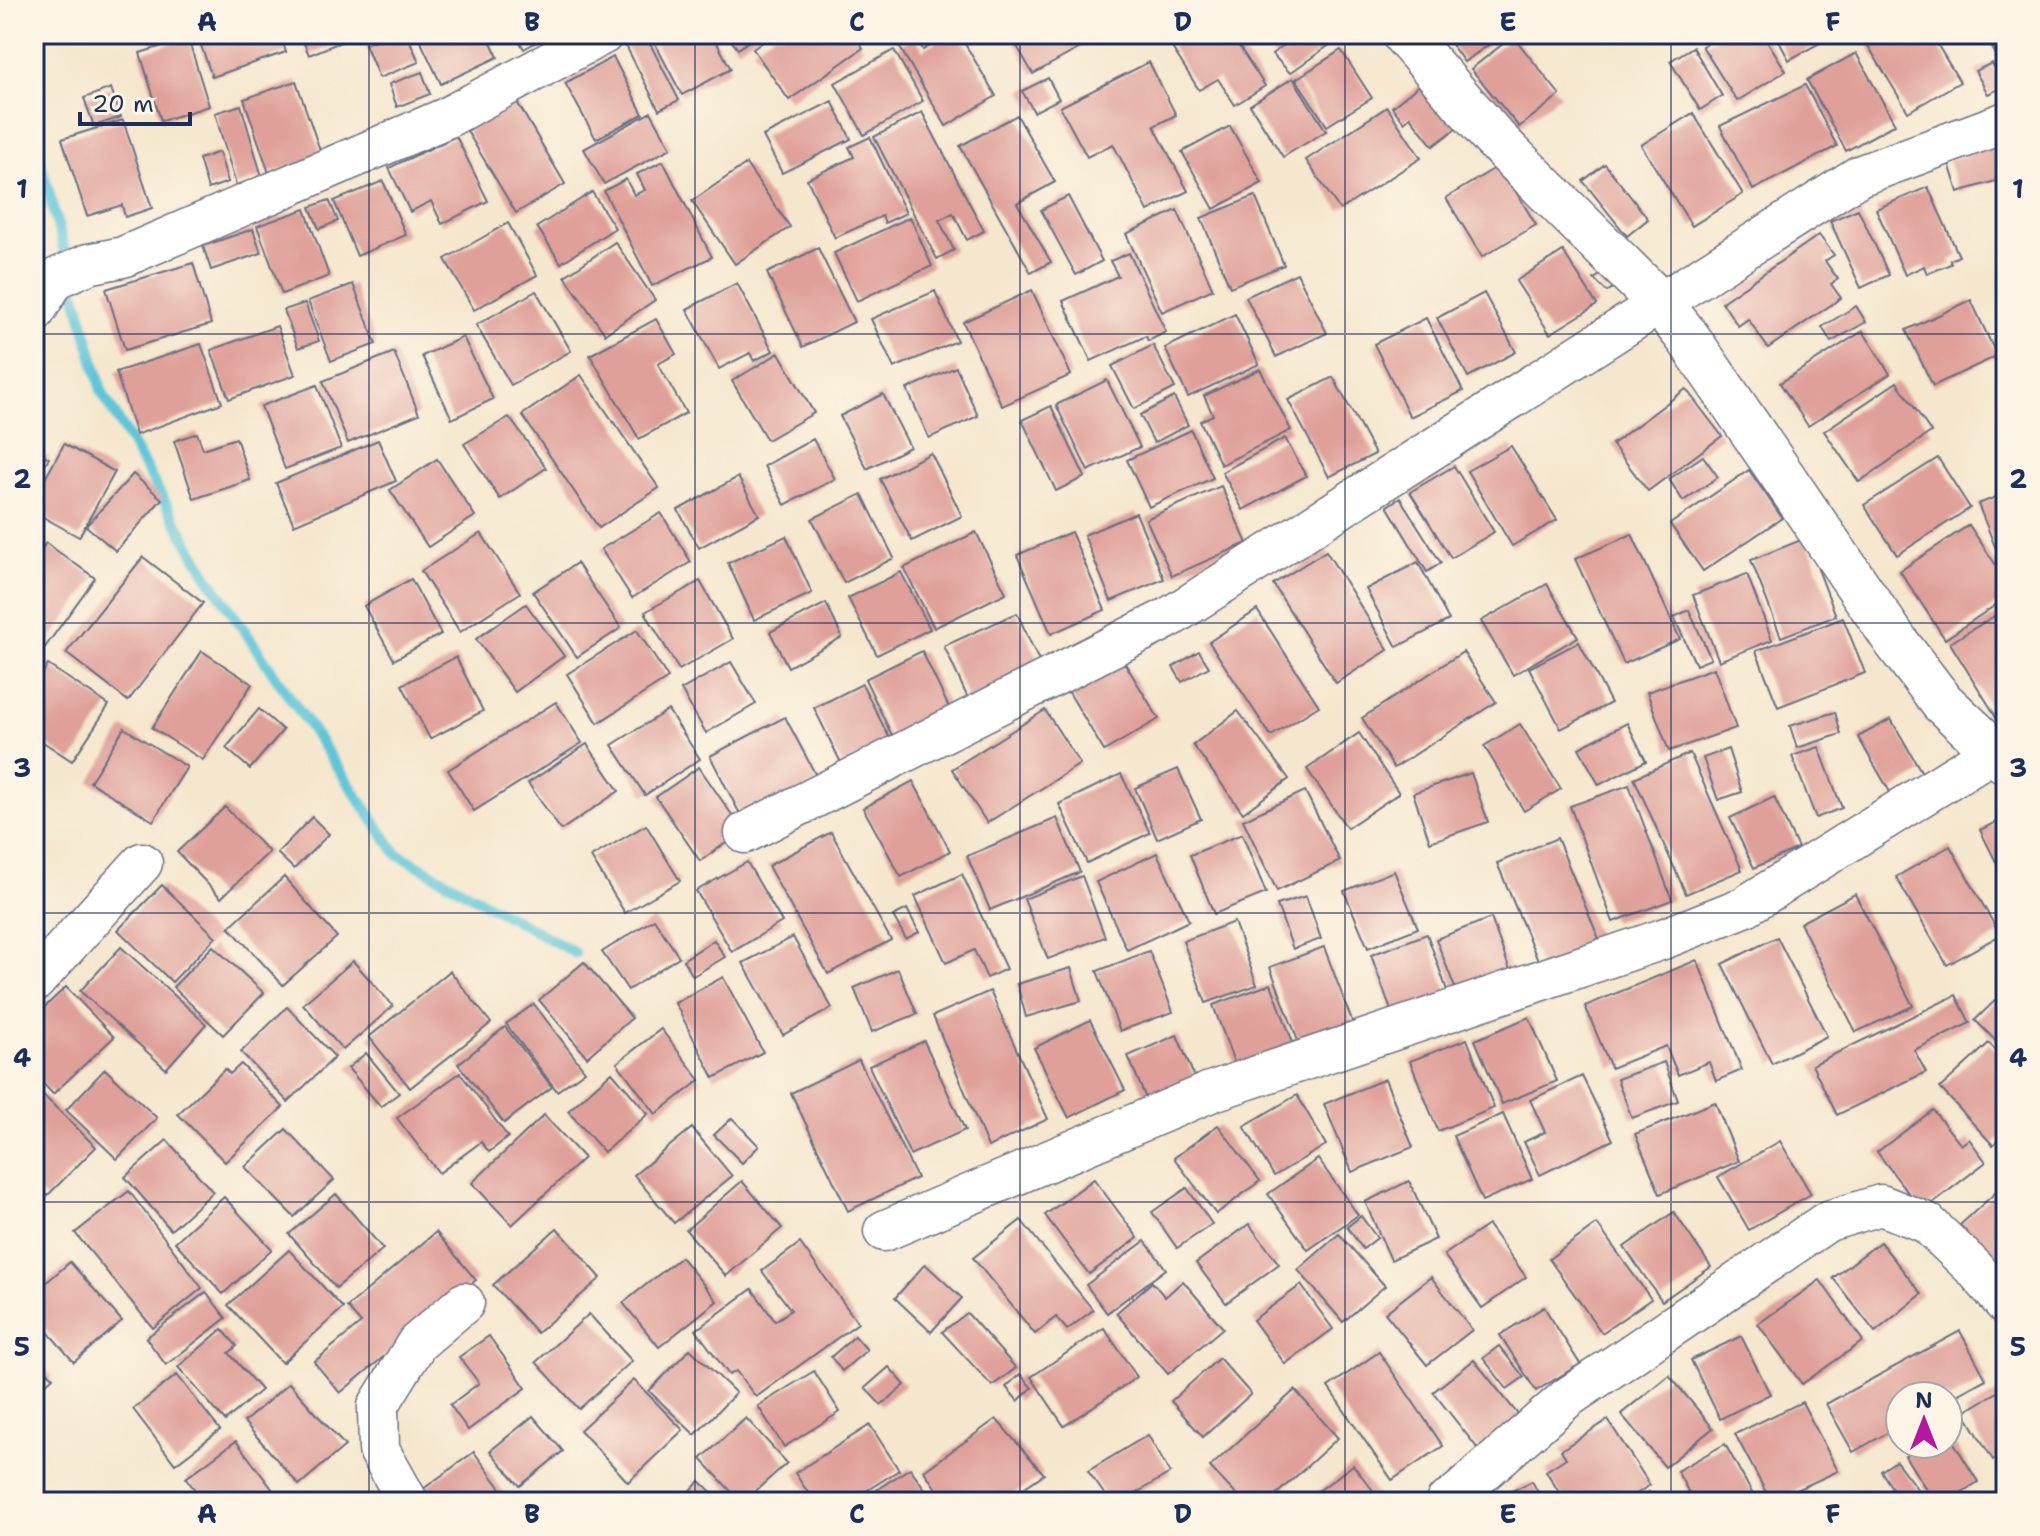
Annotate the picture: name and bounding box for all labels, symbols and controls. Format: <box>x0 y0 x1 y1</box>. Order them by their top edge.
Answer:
text: A <box>197 4 217 39</box>
text: B <box>524 4 540 39</box>
text: C <box>849 4 865 39</box>
text: D <box>1174 4 1192 39</box>
text: E <box>1499 4 1517 39</box>
text: F <box>1825 4 1841 39</box>
scale bar <box>80 76 190 126</box>
text: 20 m <box>92 88 154 120</box>
text: 1 <box>16 171 28 206</box>
text: 1 <box>2012 171 2024 206</box>
text: 2 <box>13 461 31 496</box>
text: 2 <box>2009 461 2027 496</box>
text: 3 <box>13 750 31 785</box>
text: 3 <box>2009 750 2027 785</box>
text: 4 <box>13 1040 31 1075</box>
text: 4 <box>2009 1040 2027 1075</box>
text: 5 <box>14 1329 30 1364</box>
text: 5 <box>2010 1329 2026 1364</box>
north arrow <box>1884 1380 1964 1460</box>
text: N <box>1915 1386 1933 1415</box>
text: A <box>197 1496 217 1531</box>
text: B <box>524 1496 540 1531</box>
text: C <box>849 1496 865 1531</box>
text: D <box>1174 1496 1192 1531</box>
text: E <box>1499 1496 1517 1531</box>
text: F <box>1825 1496 1841 1531</box>

